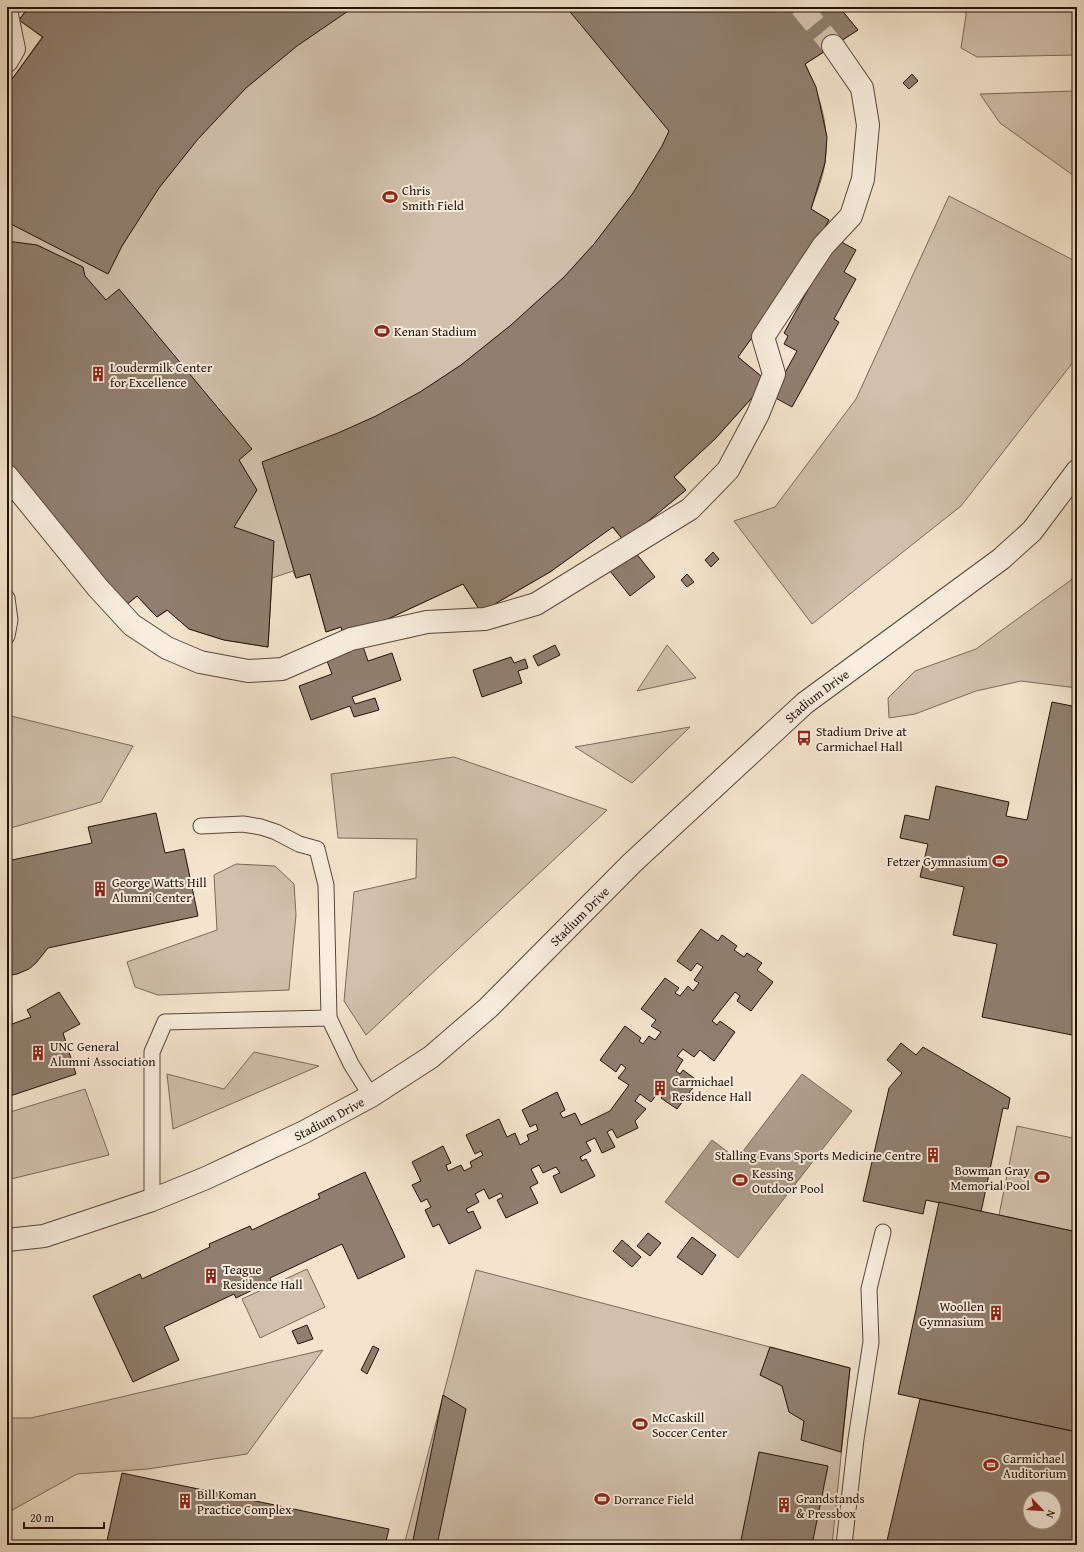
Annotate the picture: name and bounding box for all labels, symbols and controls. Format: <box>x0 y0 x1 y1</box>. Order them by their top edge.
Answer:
place label: Chris Smith Field <box>402 181 464 215</box>
sports icon: Chris Smith Field <box>381 188 399 206</box>
sports icon: Kenan Stadium <box>373 322 391 340</box>
place label: Kenan Stadium <box>394 322 477 341</box>
place label: Loudermilk Center for Excellence <box>110 358 213 392</box>
building icon: Loudermilk Center for Excellence <box>89 365 107 383</box>
street label: Stadium Drive <box>780 665 853 727</box>
place label: Stadium Drive at Carmichael Hall <box>816 722 907 756</box>
bus stop icon: Stadium Drive at Carmichael Hall <box>795 729 813 747</box>
place label: Fetzer Gymnasium <box>887 852 988 871</box>
sports icon: Fetzer Gymnasium <box>991 852 1009 870</box>
place label: George Watts Hill Alumni Center <box>112 873 207 907</box>
building icon: George Watts Hill Alumni Center <box>91 880 109 898</box>
street label: Stadium Drive <box>546 882 614 951</box>
place label: UNC General Alumni Association <box>50 1037 156 1071</box>
building icon: UNC General Alumni Association <box>29 1044 47 1062</box>
place label: Carmichael Residence Hall <box>672 1072 752 1106</box>
building icon: Carmichael Residence Hall <box>651 1079 669 1097</box>
street label: Stadium Drive <box>291 1092 368 1145</box>
place label: Stalling Evans Sports Medicine Centre <box>715 1146 921 1165</box>
building icon: Stalling Evans Sports Medicine Centre <box>924 1146 942 1164</box>
place label: Bowman Gray Memorial Pool <box>950 1161 1031 1195</box>
place label: Kessing Outdoor Pool <box>752 1164 824 1198</box>
sports icon: Bowman Gray Memorial Pool <box>1033 1168 1051 1186</box>
sports icon: Kessing Outdoor Pool <box>731 1171 749 1189</box>
place label: Teague Residence Hall <box>223 1260 303 1294</box>
building icon: Teague Residence Hall <box>202 1267 220 1285</box>
place label: Woollen Gymnasium <box>919 1297 985 1331</box>
building icon: Woollen Gymnasium <box>987 1304 1005 1322</box>
place label: McCaskill Soccer Center <box>652 1408 728 1442</box>
sports icon: McCaskill Soccer Center <box>631 1415 649 1433</box>
place label: Carmichael Auditorium <box>1003 1449 1067 1483</box>
sports icon: Carmichael Auditorium <box>982 1456 1000 1474</box>
place label: Bill Koman Practice Complex <box>197 1485 292 1519</box>
place label: Grandstands & Pressbox <box>796 1489 865 1523</box>
sports icon: Dorrance Field <box>593 1490 611 1508</box>
place label: Dorrance Field <box>614 1490 694 1509</box>
north arrow <box>1022 1490 1062 1530</box>
building icon: Bill Koman Practice Complex <box>176 1492 194 1510</box>
building icon: Grandstands & Pressbox <box>775 1496 793 1514</box>
scale bar <box>24 1504 104 1530</box>
text: N <box>1042 1508 1060 1522</box>
text: 20 m <box>30 1509 54 1526</box>

